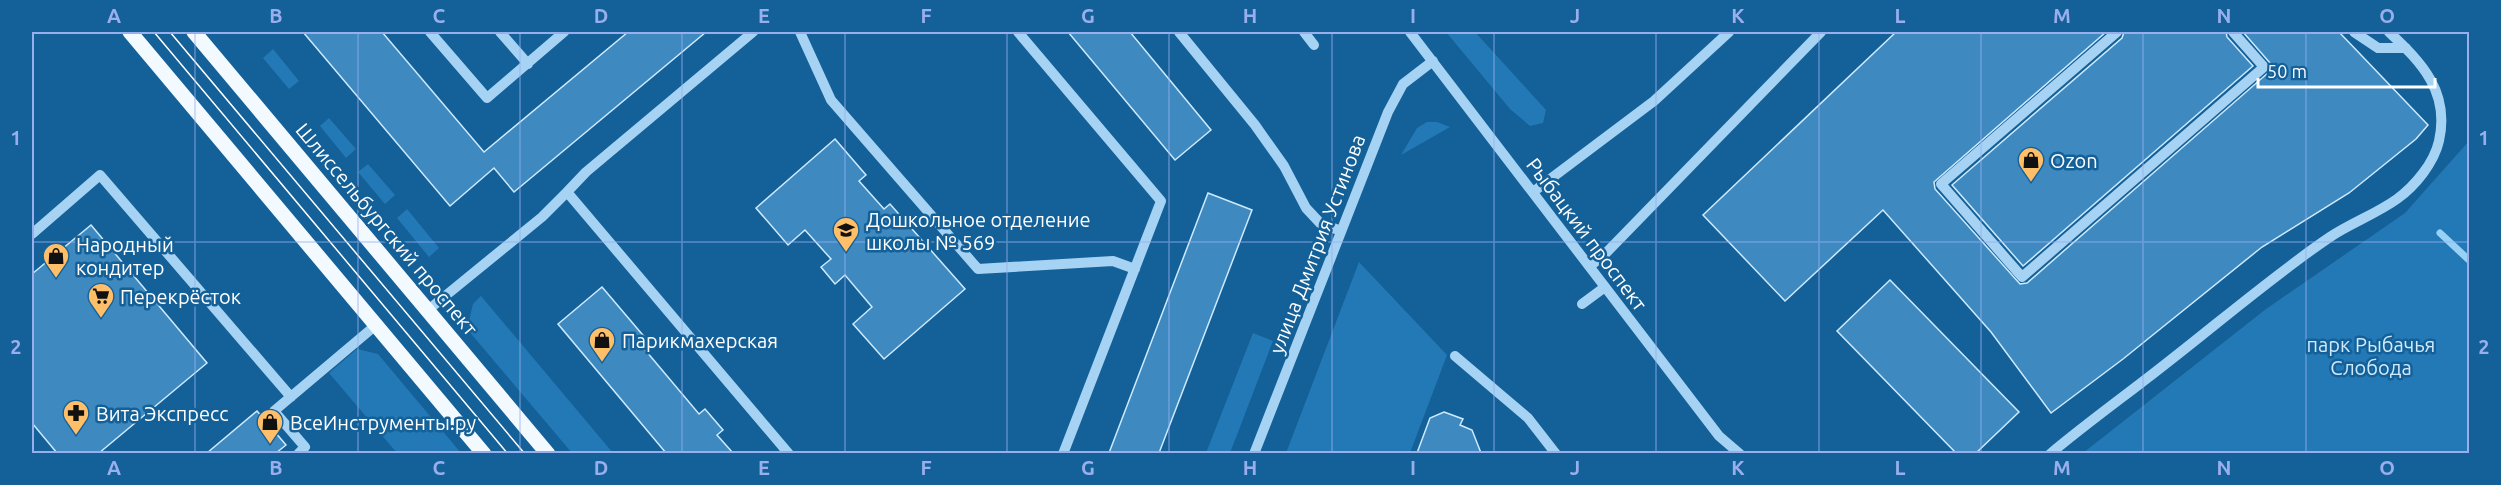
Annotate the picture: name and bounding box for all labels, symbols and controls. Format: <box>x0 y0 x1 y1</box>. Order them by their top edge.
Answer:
text: A <box>107 4 121 27</box>
text: B <box>269 4 283 27</box>
text: C <box>433 4 446 27</box>
text: D <box>594 4 608 27</box>
text: E <box>758 4 770 27</box>
text: F <box>920 4 932 27</box>
text: G <box>1081 4 1095 27</box>
text: H <box>1243 4 1257 27</box>
text: I <box>1410 4 1416 27</box>
text: J <box>1570 4 1580 27</box>
text: K <box>1731 4 1745 27</box>
text: L <box>1895 4 1906 27</box>
text: M <box>2053 4 2071 27</box>
text: N <box>2217 4 2231 27</box>
text: O <box>2379 4 2395 27</box>
scale bar <box>2258 51 2435 89</box>
text: 50 m <box>2267 61 2307 81</box>
street label: Шлиссельбургский проспект <box>292 118 483 340</box>
text: 1 <box>10 126 22 149</box>
text: 1 <box>2478 126 2490 149</box>
street label: улица Дмитрия Устинова <box>1264 131 1370 357</box>
shop icon: Ozon <box>2016 145 2046 183</box>
place label: Ozon <box>2050 149 2098 172</box>
street label: Рыбацкий проспект <box>1522 153 1652 315</box>
place label: Дошкольное отделение школы № 569 <box>866 208 1091 254</box>
school or university icon: Дошкольное отделение школы № 569 <box>831 215 861 253</box>
place label: Народный кондитер <box>76 233 174 279</box>
shop icon: Народный кондитер <box>41 241 71 279</box>
supermarket icon: Перекрёсток <box>86 281 116 319</box>
place label: Перекрёсток <box>120 285 241 308</box>
shop icon: Парикмахерская <box>587 325 617 363</box>
place label: Парикмахерская <box>622 329 778 352</box>
park label: парк Рыбачья Слобода <box>2307 333 2435 379</box>
text: 2 <box>10 335 22 358</box>
text: 2 <box>2478 335 2490 358</box>
pharmacy icon: Вита Экспресс <box>61 398 91 436</box>
place label: Вита Экспресс <box>96 402 229 425</box>
shop icon: ВсеИнструменты.ру <box>255 407 285 445</box>
place label: ВсеИнструменты.ру <box>290 411 476 434</box>
text: A <box>107 456 121 479</box>
text: B <box>269 456 283 479</box>
text: C <box>433 456 446 479</box>
text: D <box>594 456 608 479</box>
text: E <box>758 456 770 479</box>
text: F <box>920 456 932 479</box>
text: G <box>1081 456 1095 479</box>
text: H <box>1243 456 1257 479</box>
text: I <box>1410 456 1416 479</box>
text: J <box>1570 456 1580 479</box>
text: K <box>1731 456 1745 479</box>
text: L <box>1895 456 1906 479</box>
text: M <box>2053 456 2071 479</box>
text: N <box>2217 456 2231 479</box>
text: O <box>2379 456 2395 479</box>

